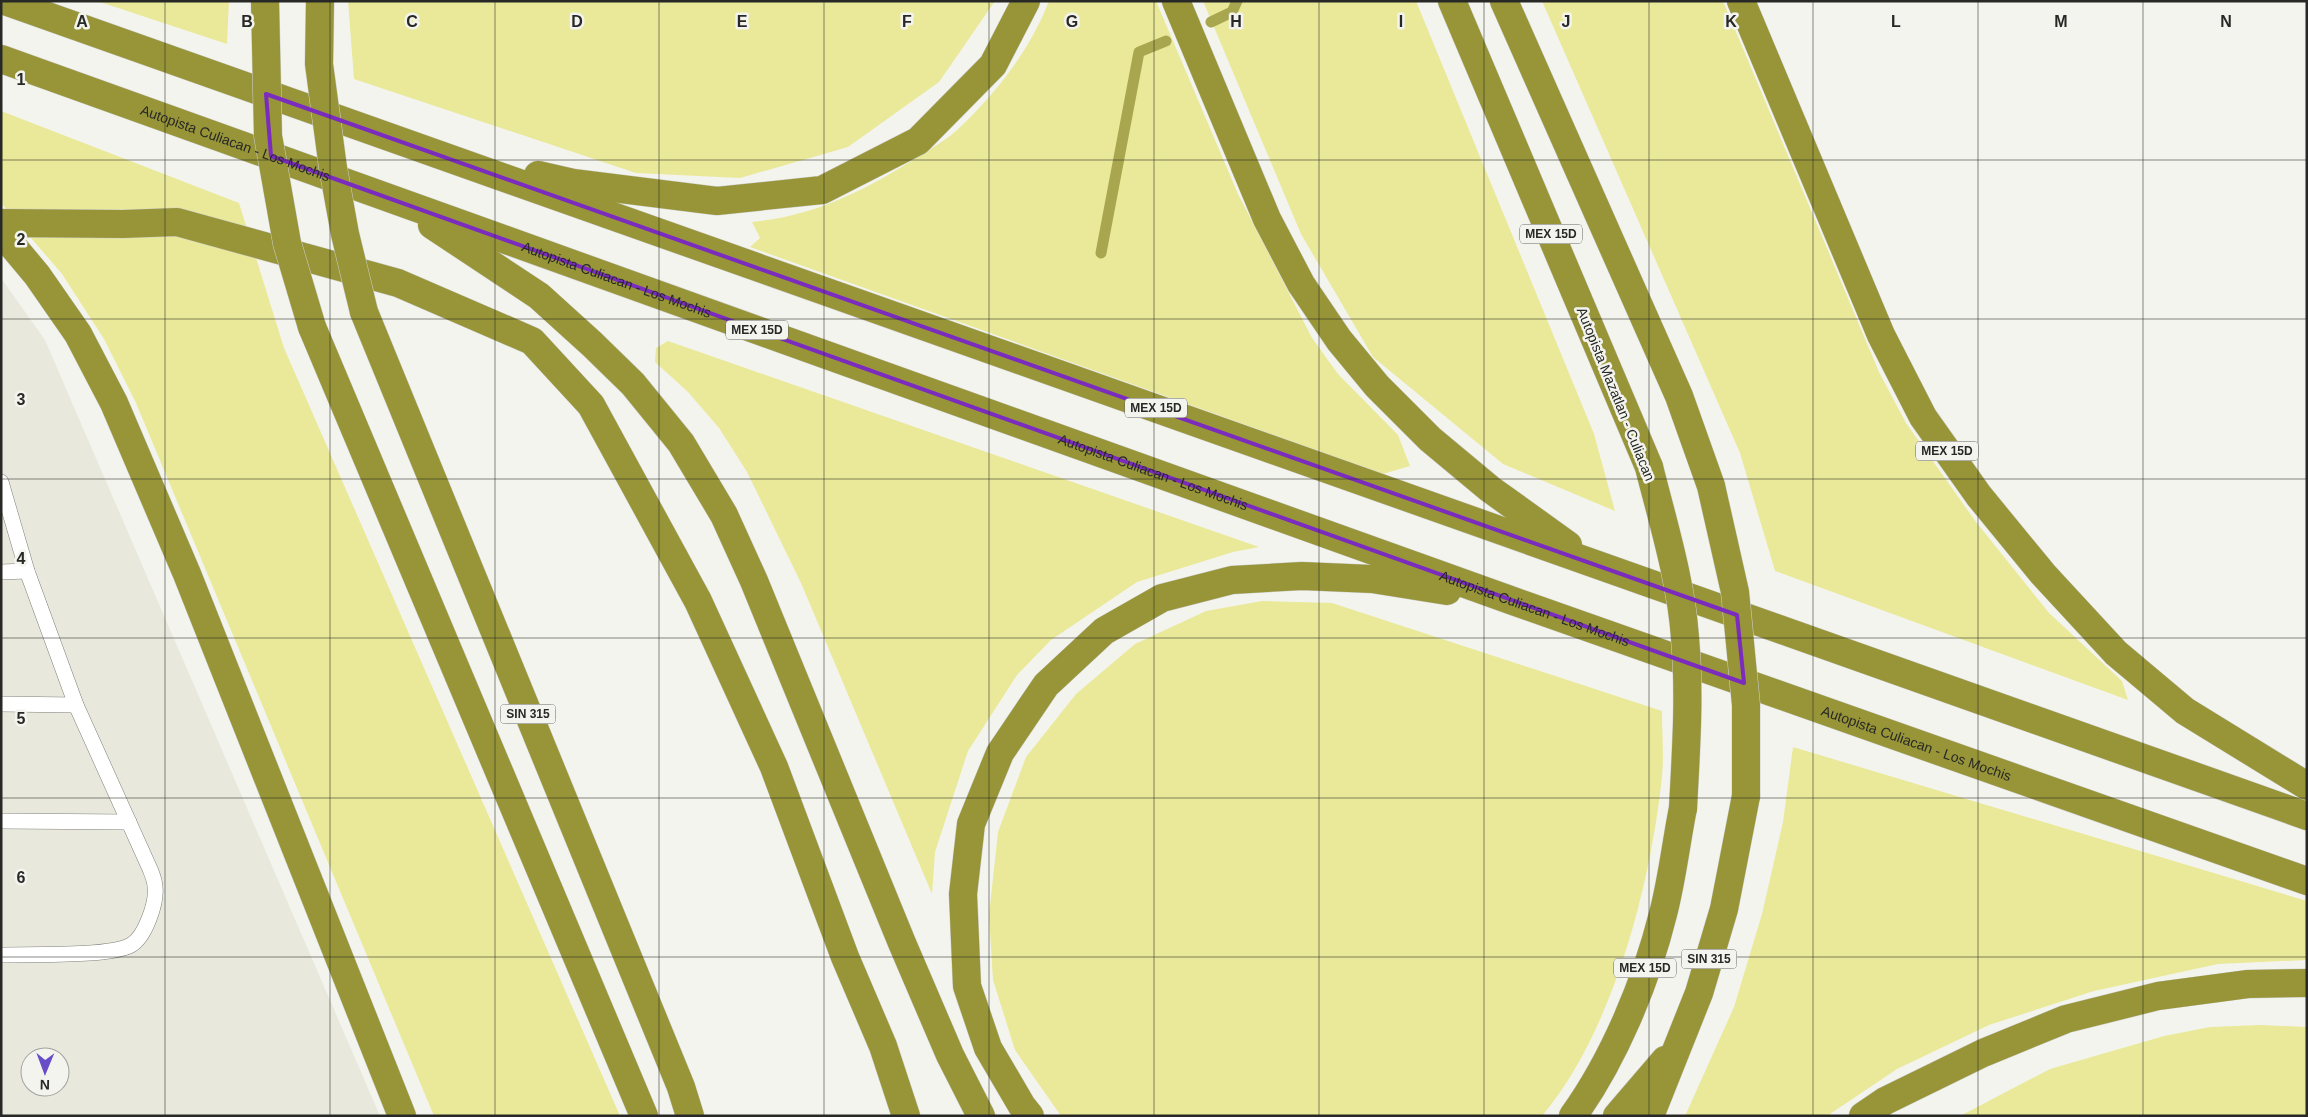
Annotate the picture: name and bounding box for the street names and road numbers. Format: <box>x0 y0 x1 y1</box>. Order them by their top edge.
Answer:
street label: Autopista Culiacan - Los Mochis <box>138 102 332 184</box>
road number: MEX 15D <box>1520 224 1582 243</box>
street label: Autopista Culiacan - Los Mochis <box>520 238 714 321</box>
street label: Autopista Mazatlan - Culiacan <box>1574 305 1658 483</box>
road number: MEX 15D <box>726 320 788 340</box>
road number: MEX 15D <box>1125 398 1187 418</box>
street label: Autopista Culiacan - Los Mochis <box>1056 431 1250 513</box>
road number: MEX 15D <box>1916 442 1978 461</box>
street label: Autopista Culiacan - Los Mochis <box>1438 567 1632 649</box>
street label: Autopista Culiacan - Los Mochis <box>1819 702 2014 784</box>
road number: SIN 315 <box>500 704 556 724</box>
road number: SIN 315 <box>1682 950 1736 969</box>
road number: MEX 15D <box>1614 958 1676 978</box>

